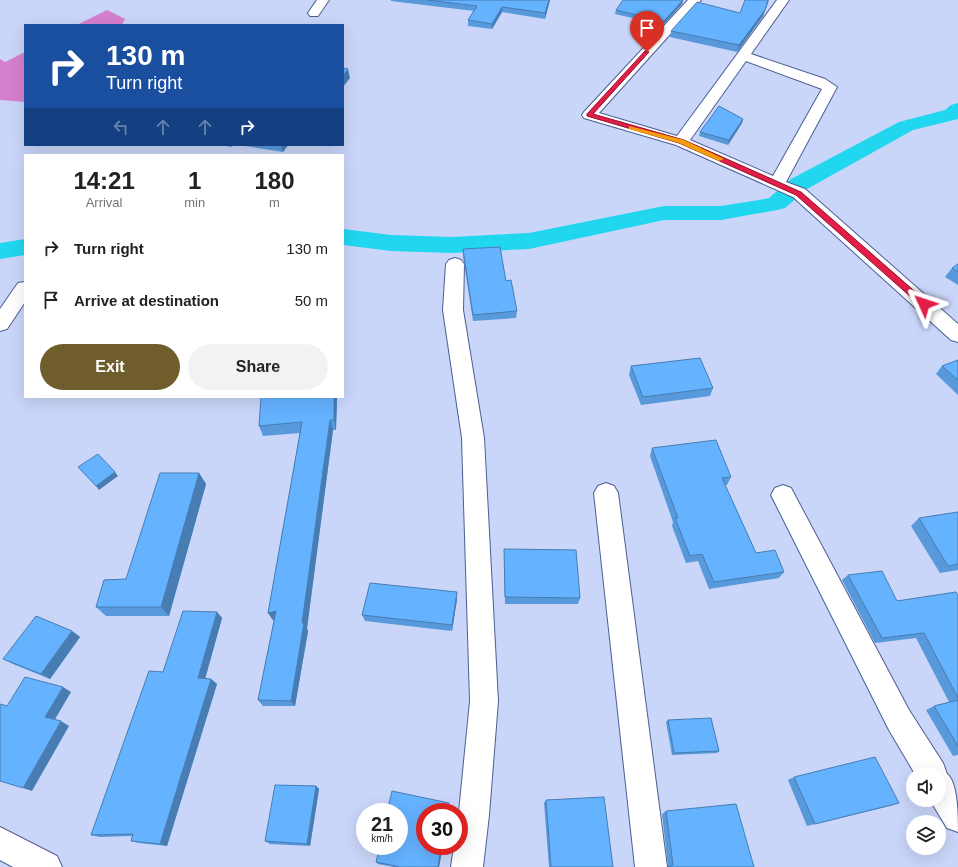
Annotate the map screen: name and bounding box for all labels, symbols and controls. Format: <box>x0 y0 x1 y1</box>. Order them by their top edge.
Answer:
pin <box>630 11 664 52</box>
icon: arrive <box>636 17 658 39</box>
icon: right <box>40 40 92 92</box>
text: 130 m <box>106 40 185 71</box>
text: Turn right <box>106 73 182 93</box>
icon: left <box>110 116 132 138</box>
icon: ahead <box>152 116 174 138</box>
icon: ahead <box>194 116 216 138</box>
icon: right <box>236 116 258 138</box>
text: 14:21 <box>73 167 135 194</box>
text: 1 <box>188 167 201 194</box>
text: 180 <box>255 167 295 194</box>
text: Arrival <box>86 195 123 210</box>
text: min <box>184 195 205 210</box>
text: m <box>269 195 280 210</box>
icon: right <box>40 237 62 259</box>
text: Turn right <box>74 240 144 257</box>
text: 130 m <box>286 240 328 257</box>
position arrow <box>903 283 945 325</box>
icon: arrive <box>40 289 62 311</box>
text: Arrive at destination <box>74 292 219 309</box>
text: 50 m <box>295 292 328 309</box>
button: Exit <box>40 344 180 390</box>
button: Share <box>188 344 328 390</box>
map controls <box>906 767 946 855</box>
button: sound <box>906 767 946 807</box>
speed limit sign: 30 <box>416 803 468 855</box>
text: 21 <box>371 813 393 835</box>
button: layers <box>906 815 946 855</box>
text: km/h <box>371 833 393 844</box>

